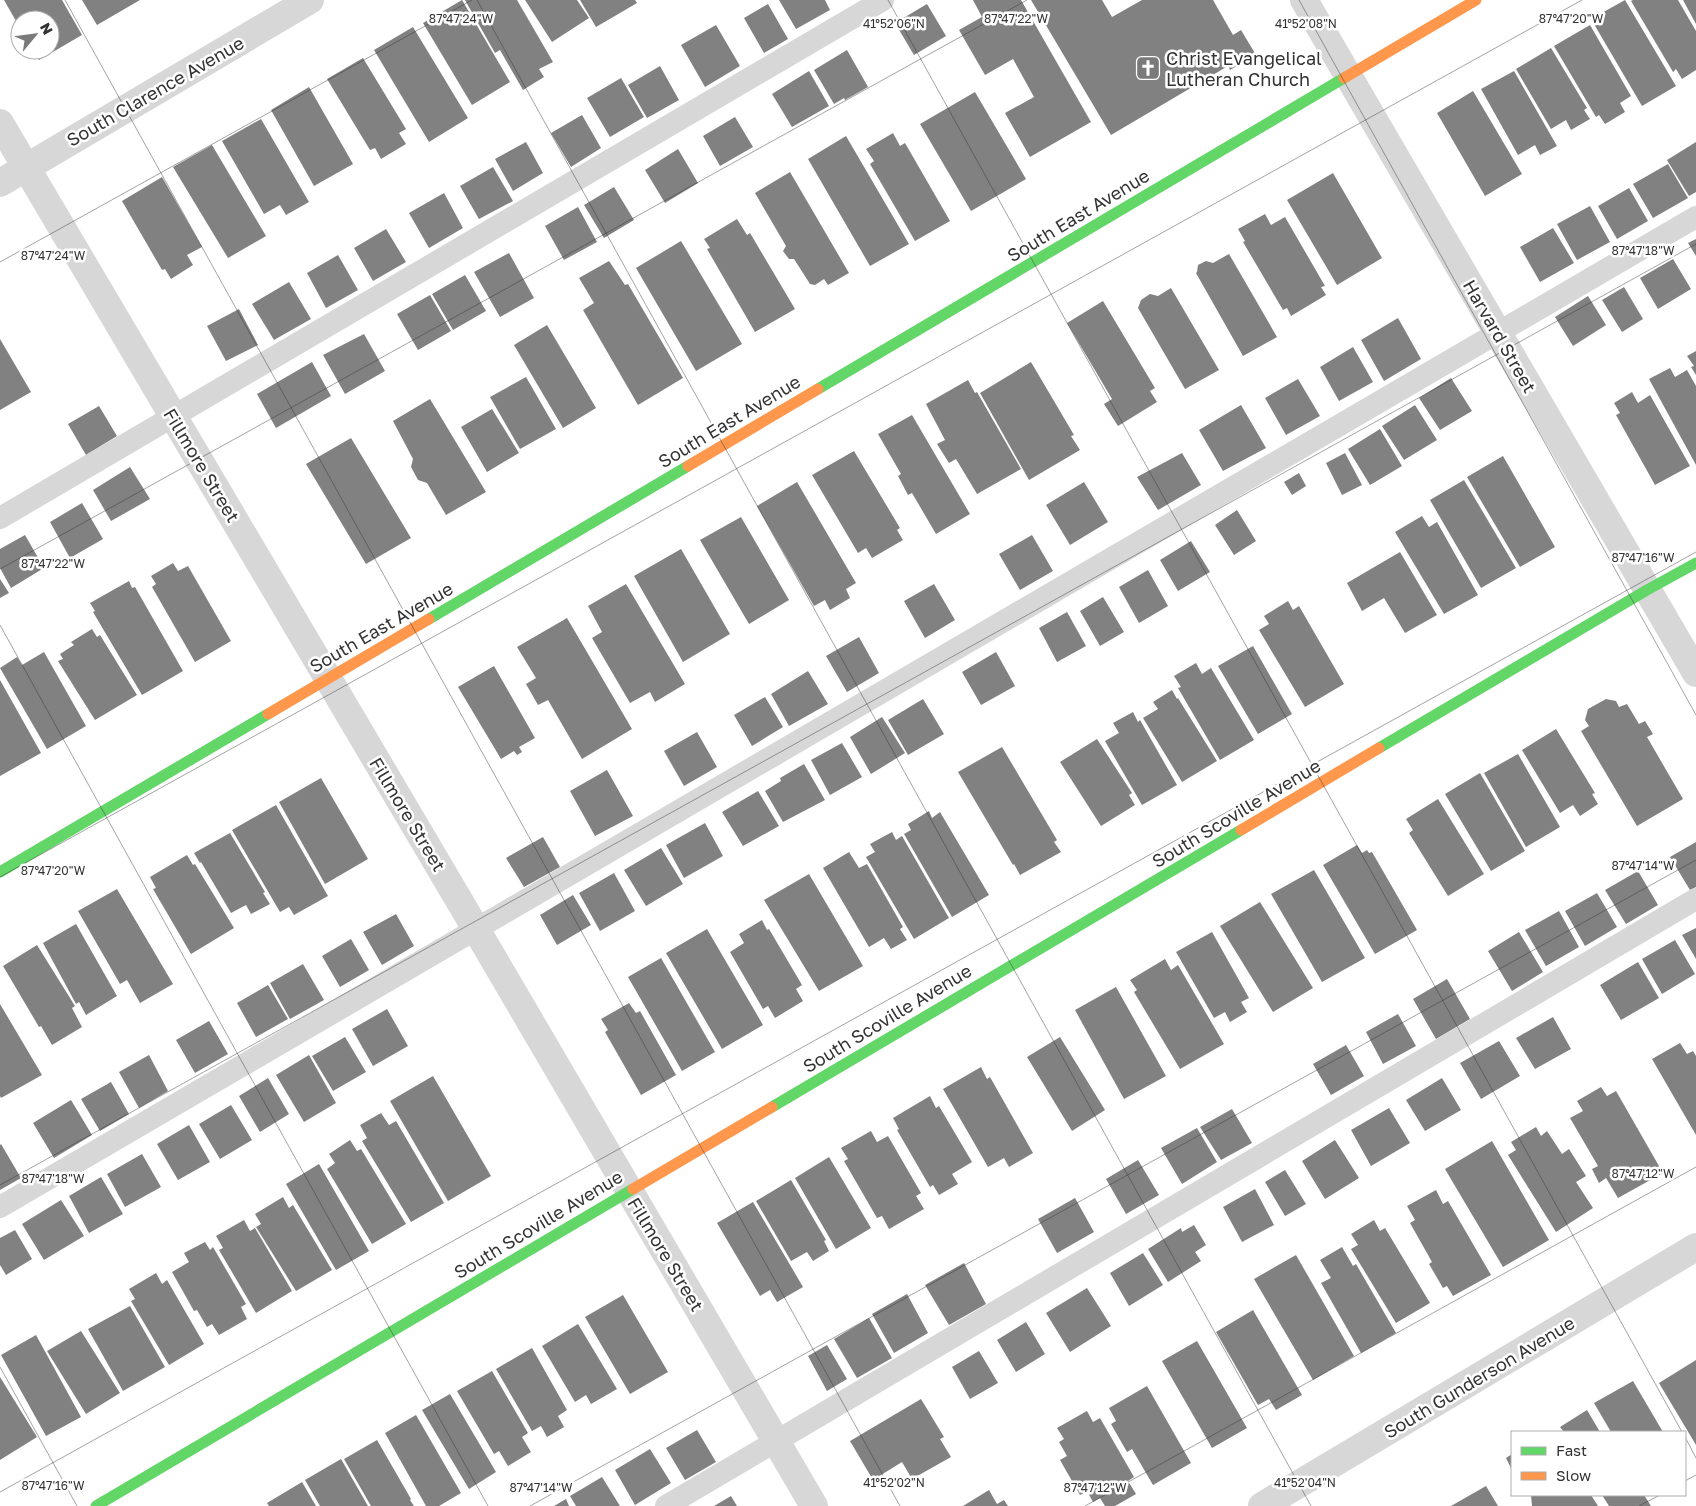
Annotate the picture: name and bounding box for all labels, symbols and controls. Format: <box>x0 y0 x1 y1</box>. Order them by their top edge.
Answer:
north arrow <box>10 10 60 60</box>
text: 87°47'24"W <box>429 11 494 26</box>
text: 87°47'22"W <box>984 11 1048 26</box>
text: 87°47'20"W <box>1539 11 1604 26</box>
text: 41°52'06"N <box>863 16 925 31</box>
text: 41°52'08"N <box>1275 16 1337 31</box>
text: N <box>37 20 57 37</box>
street label: South Clarence Avenue <box>63 31 247 151</box>
place label: Christ Evangelical Lutheran Church <box>1166 47 1322 90</box>
church icon: Christ Evangelical Lutheran Church <box>1135 55 1161 81</box>
street label: South East Avenue <box>1003 164 1153 266</box>
text: 87°47'18"W <box>1611 243 1675 258</box>
text: 87°47'24"W <box>21 248 86 263</box>
street label: Harvard Street <box>1459 276 1541 396</box>
street label: South East Avenue <box>654 370 804 472</box>
street label: Fillmore Street <box>159 404 245 526</box>
text: 87°47'16"W <box>1611 550 1675 565</box>
text: 87°47'22"W <box>21 556 85 571</box>
street label: South East Avenue <box>305 577 457 677</box>
street label: Fillmore Street <box>365 753 451 875</box>
street label: South Scoville Avenue <box>1148 754 1324 872</box>
text: 87°47'14"W <box>1611 858 1675 873</box>
text: 87°47'20"W <box>21 863 86 878</box>
street label: South Scoville Avenue <box>799 959 975 1077</box>
street label: South Scoville Avenue <box>450 1165 626 1283</box>
text: 87°47'12"W <box>1612 1166 1675 1181</box>
text: 87°47'18"W <box>21 1171 85 1186</box>
street label: Fillmore Street <box>623 1193 709 1315</box>
street label: South Gunderson Avenue <box>1380 1311 1578 1443</box>
legend <box>1511 1431 1686 1496</box>
text: Fast <box>1556 1441 1587 1459</box>
text: Slow <box>1556 1466 1591 1484</box>
text: 41°52'02"N <box>863 1475 925 1490</box>
text: 41°52'04"N <box>1274 1475 1336 1490</box>
text: 87°47'16"W <box>21 1478 85 1493</box>
text: 87°47'14"W <box>509 1480 573 1495</box>
text: 87°47'12"W <box>1064 1480 1127 1495</box>

